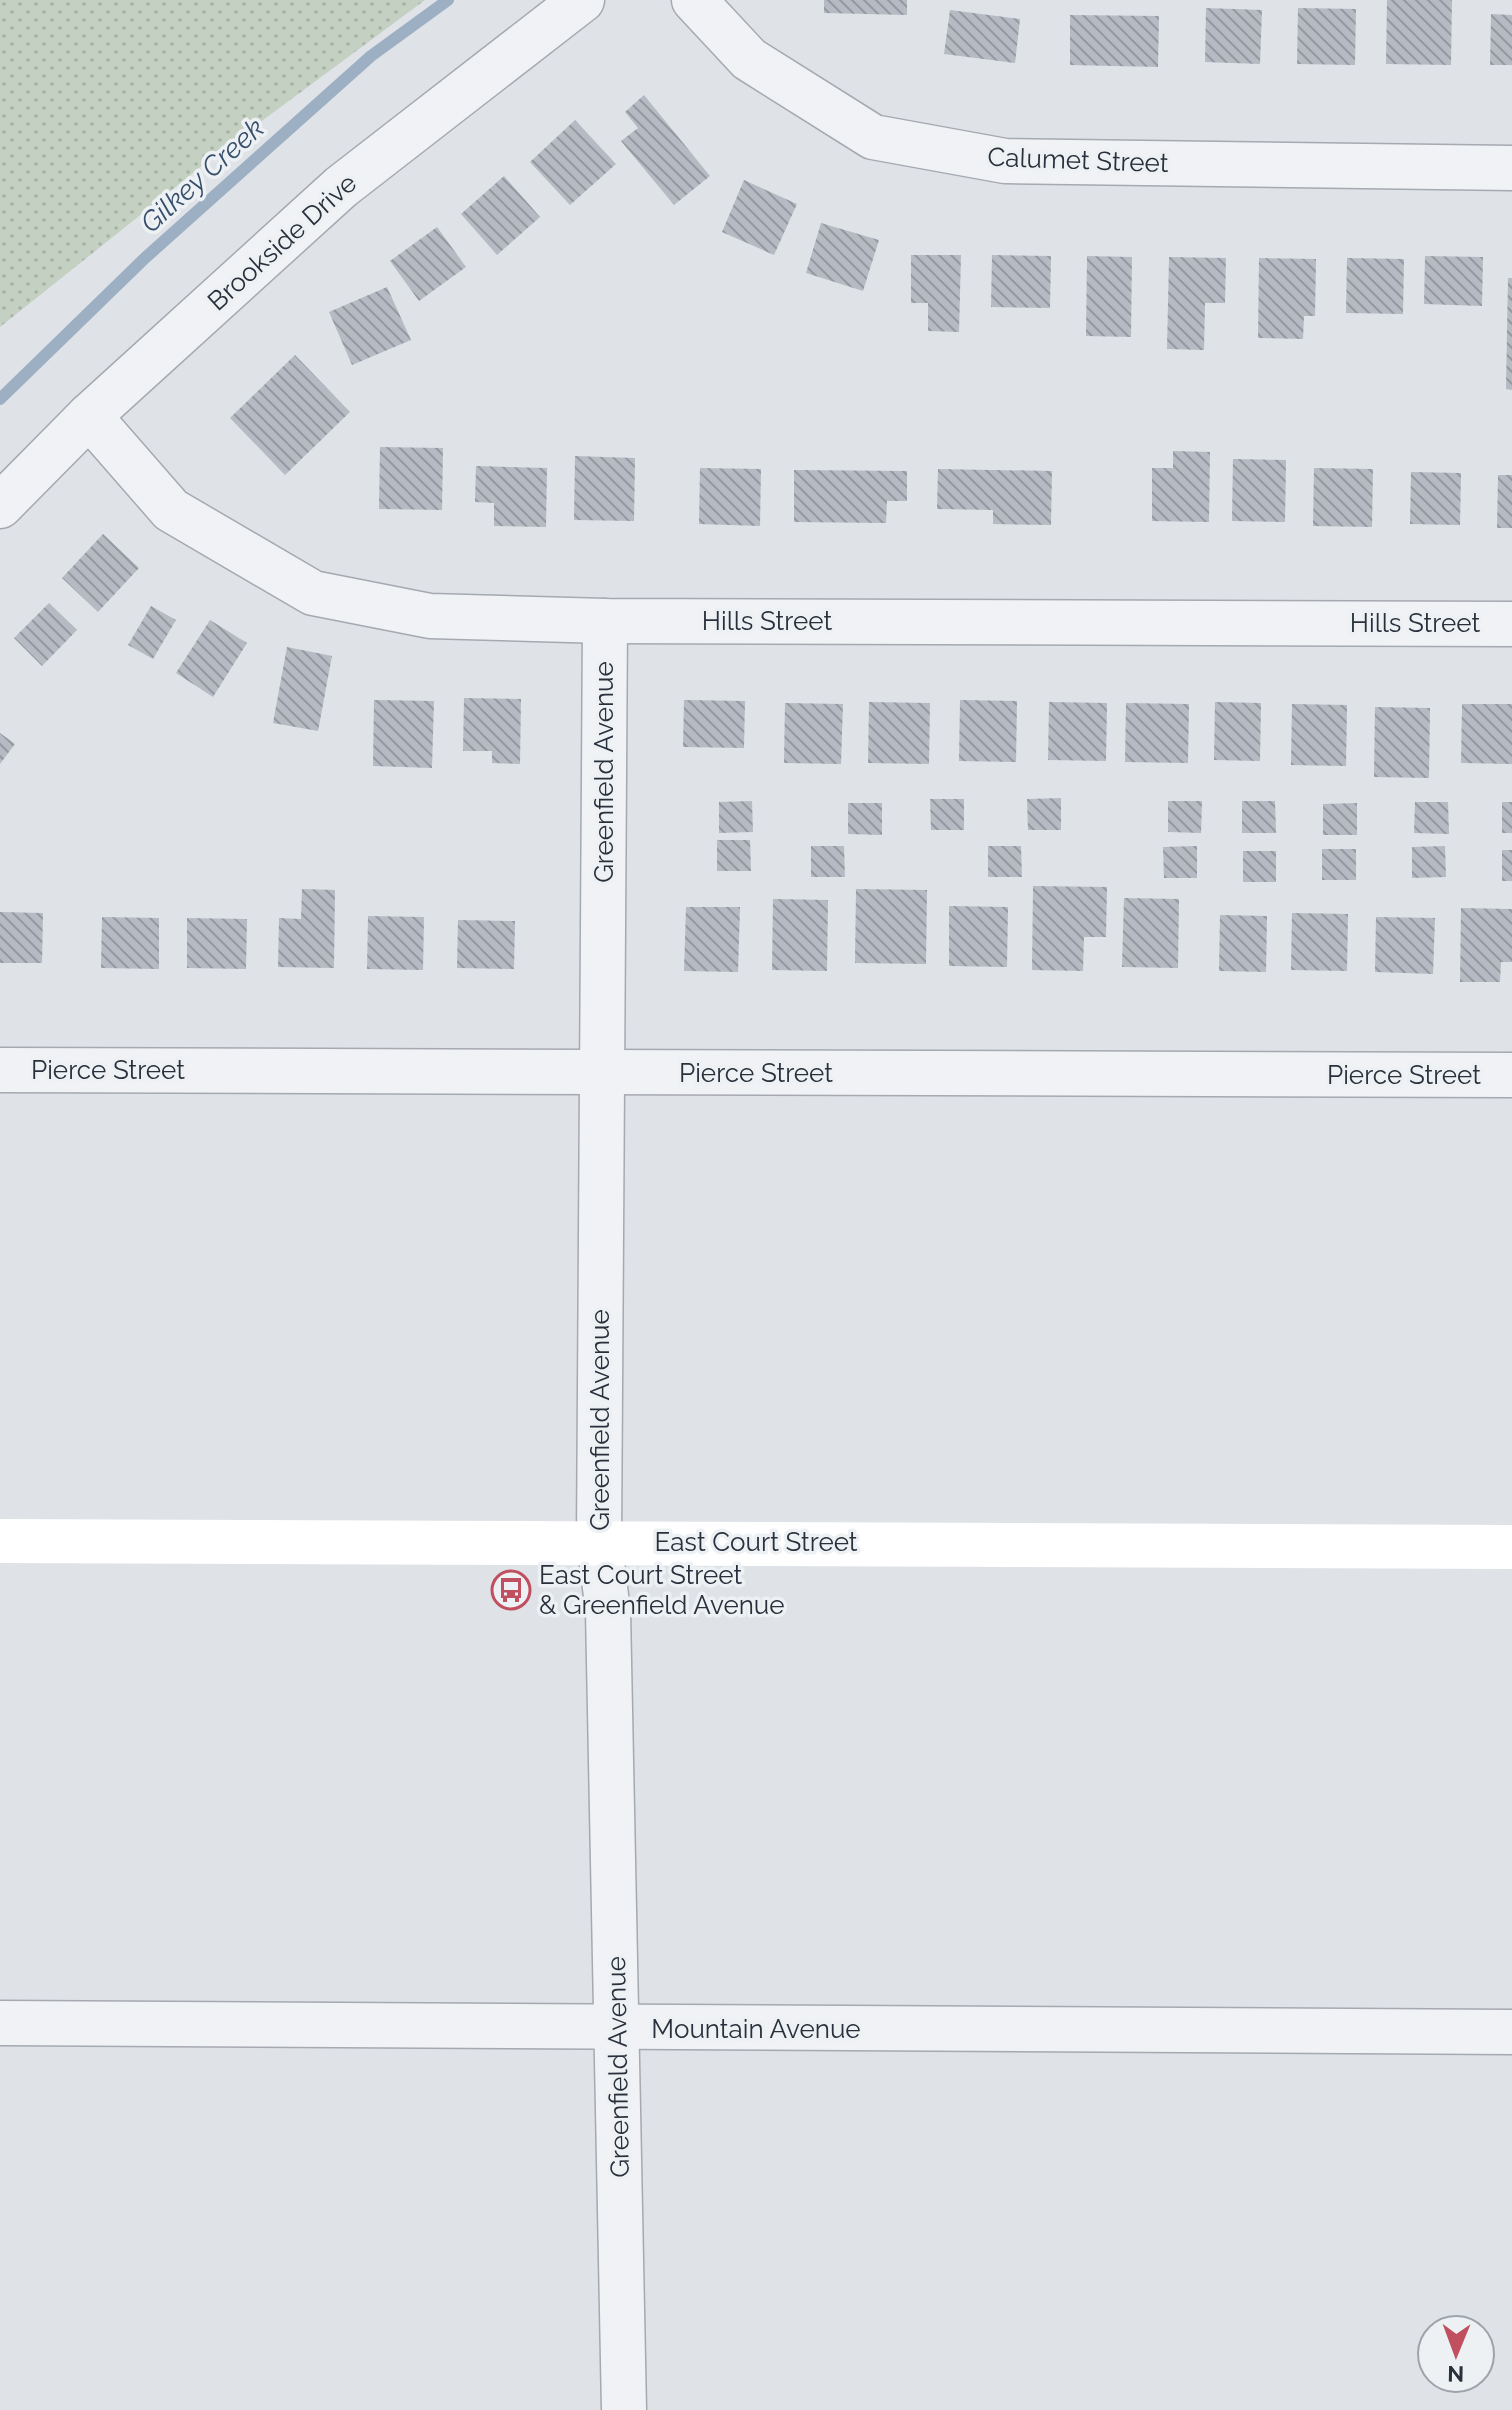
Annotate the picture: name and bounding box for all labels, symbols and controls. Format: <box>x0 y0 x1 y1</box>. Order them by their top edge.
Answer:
water label: Gilkey Creek <box>134 111 271 239</box>
street label: Calumet Street <box>987 142 1169 178</box>
street label: Brookside Drive <box>202 168 362 316</box>
street label: Hills Street <box>702 606 832 636</box>
street label: Hills Street <box>1350 608 1480 638</box>
street label: Greenfield Avenue <box>589 661 619 883</box>
street label: Pierce Street <box>31 1055 185 1085</box>
street label: Pierce Street <box>679 1058 833 1088</box>
street label: Pierce Street <box>1327 1060 1481 1090</box>
street label: Greenfield Avenue <box>585 1309 615 1531</box>
street label: East Court Street <box>654 1527 858 1557</box>
place label: East Court Street & Greenfield Avenue <box>539 1560 785 1620</box>
bus stop icon: East Court Street & Greenfield Avenue <box>490 1569 532 1611</box>
street label: Greenfield Avenue <box>601 1956 635 2178</box>
street label: Mountain Avenue <box>651 2014 861 2044</box>
north arrow <box>1416 2314 1496 2394</box>
text: N <box>1447 2361 1464 2387</box>

